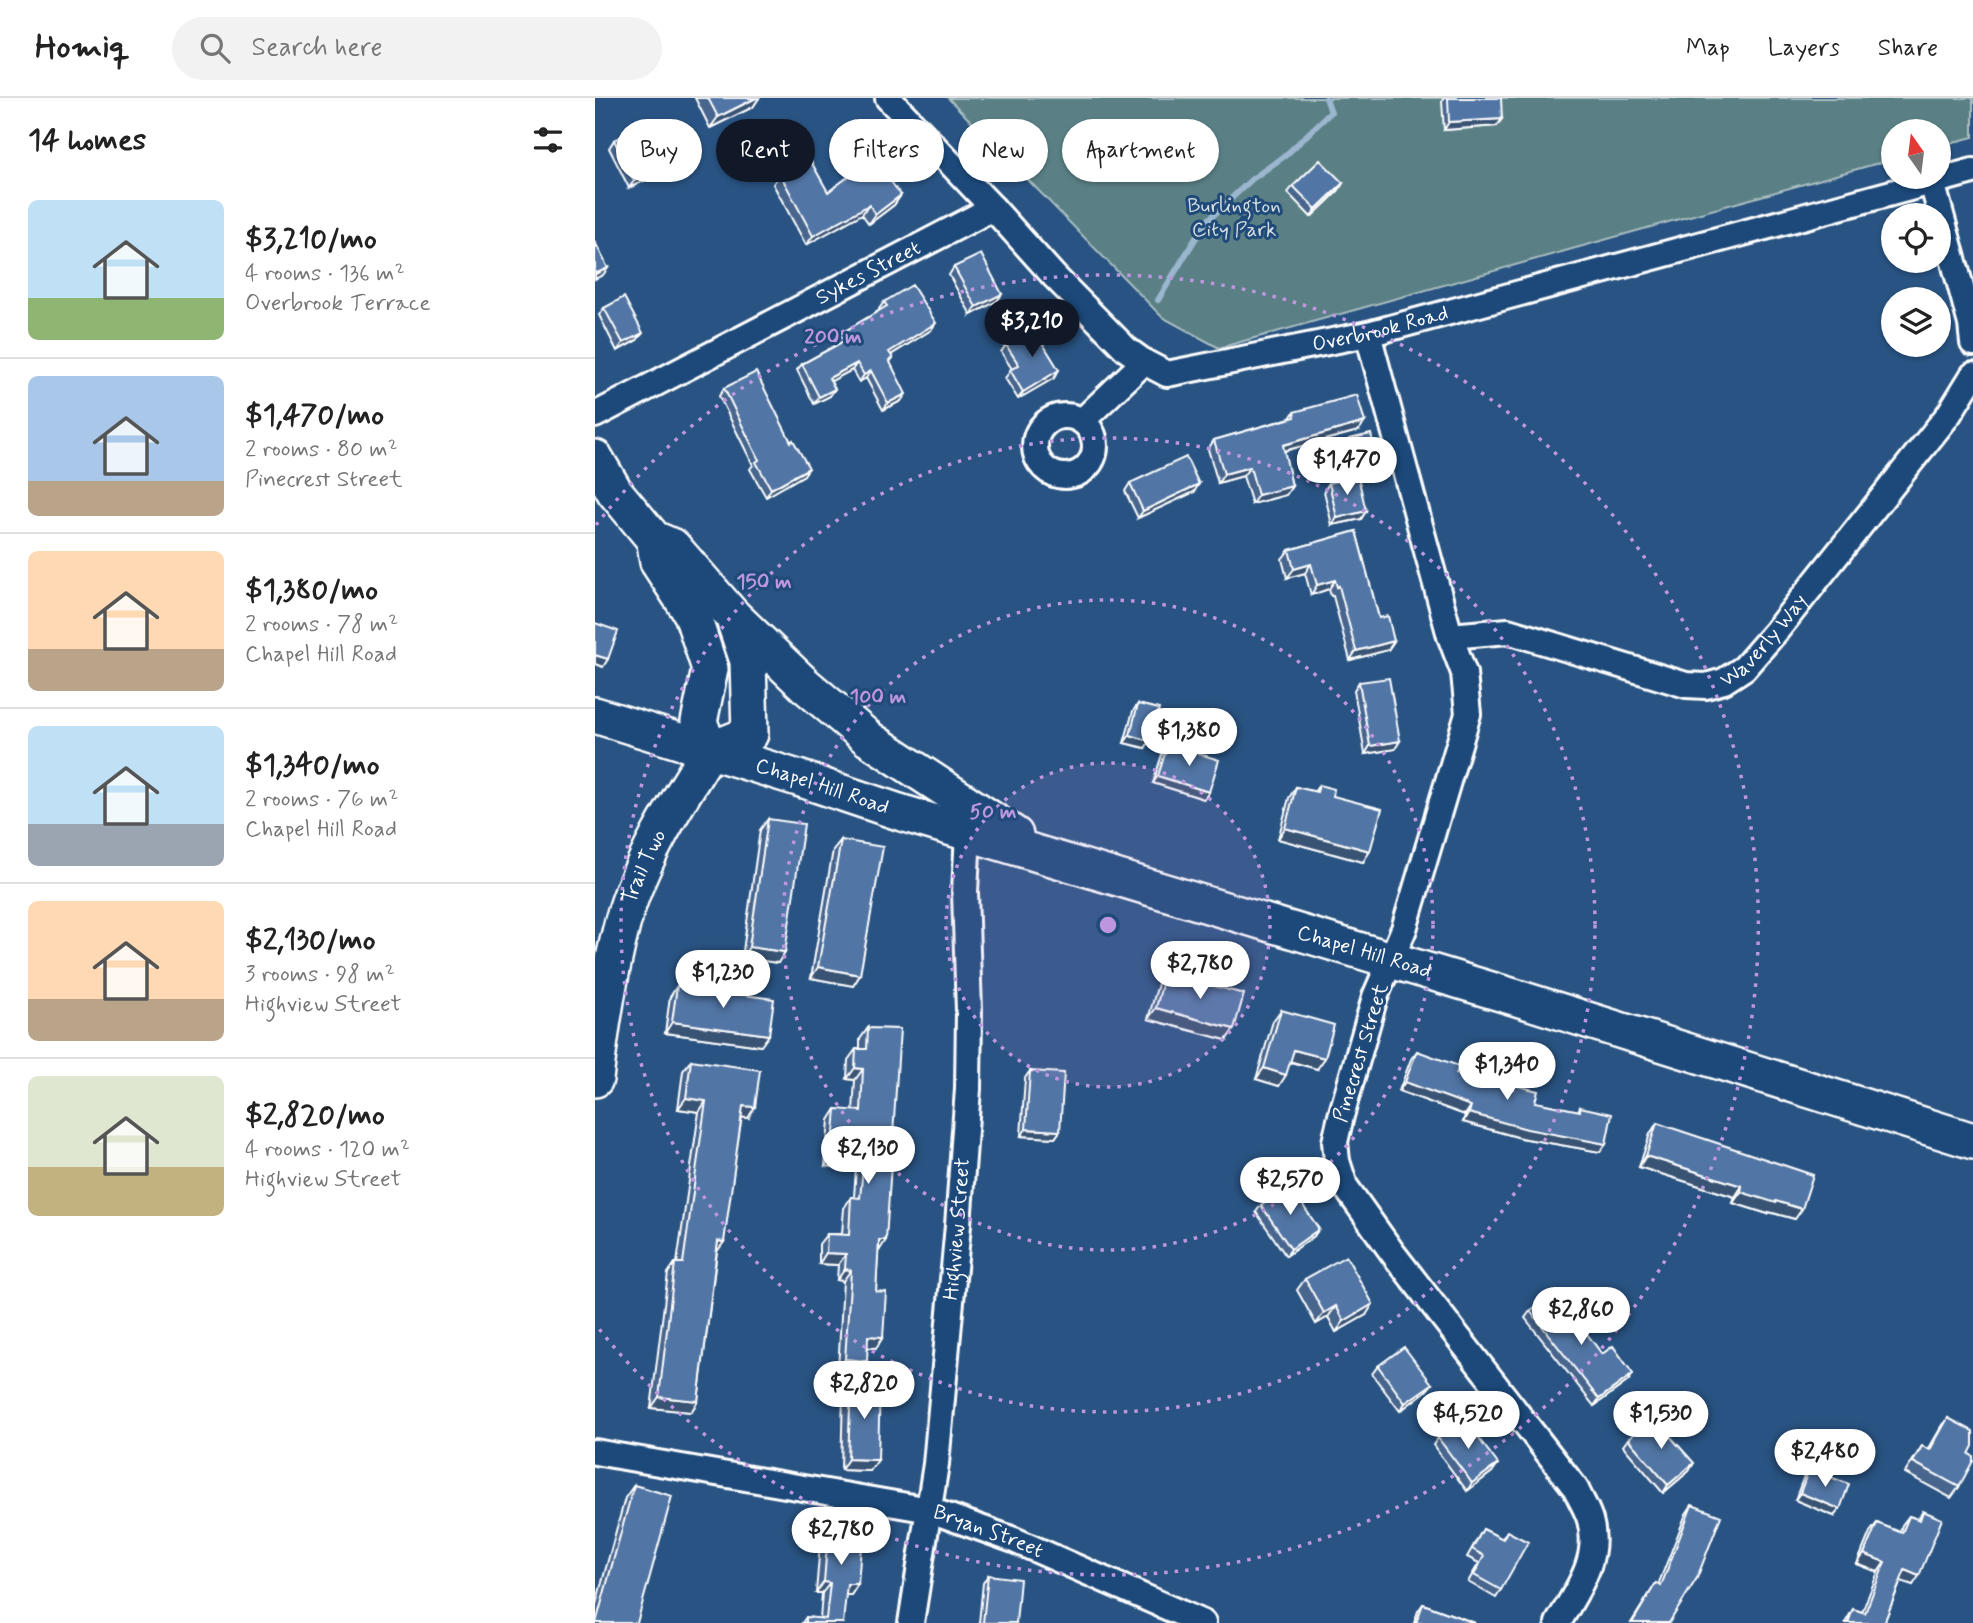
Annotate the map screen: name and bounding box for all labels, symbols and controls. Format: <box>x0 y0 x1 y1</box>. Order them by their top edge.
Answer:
search box <box>172 17 662 80</box>
text: Homiq <box>35 26 130 70</box>
icon: search <box>196 29 234 67</box>
text: Search here <box>252 31 382 65</box>
text: Map <box>1686 33 1730 64</box>
text: Layers <box>1768 33 1840 64</box>
text: Share <box>1878 33 1938 64</box>
chip: Buy <box>616 119 702 182</box>
chip: Rent <box>716 119 815 182</box>
chip: Filters <box>829 119 944 182</box>
chip: New <box>958 119 1048 182</box>
chip: Apartment <box>1062 119 1219 182</box>
north arrow <box>1881 119 1951 189</box>
map controls <box>1881 119 1951 357</box>
text: 14 homes <box>28 121 146 160</box>
icon: filters <box>529 121 567 159</box>
park label: Burlington City Park <box>1187 192 1281 244</box>
button: locate <box>1881 203 1951 273</box>
text: $3,210/mo <box>245 220 377 259</box>
icon: home <box>84 228 168 312</box>
street label: Sykes Street <box>811 234 926 312</box>
text: 4 rooms · 136 m² <box>245 259 405 289</box>
button: layers <box>1881 287 1951 357</box>
text: Overbrook Terrace <box>245 289 431 319</box>
street label: Overbrook Road <box>1310 299 1451 359</box>
pin: $3,210 <box>975 300 1089 359</box>
text: $3,210 <box>1001 307 1063 337</box>
text: 200 m <box>804 323 862 351</box>
text: $1,470/mo <box>245 396 384 435</box>
icon: home <box>84 404 168 488</box>
text: 2 rooms · 80 m² <box>245 435 398 465</box>
pin: $1,470 <box>1290 438 1404 497</box>
text: $1,470 <box>1313 445 1381 475</box>
text: Pinecrest Street <box>245 465 403 495</box>
text: 150 m <box>736 568 792 596</box>
text: $1,380/mo <box>245 571 378 610</box>
icon: home <box>84 579 168 663</box>
street label: Waverly Way <box>1715 588 1814 694</box>
text: 2 rooms · 78 m² <box>245 610 398 640</box>
text: Chapel Hill Road <box>245 640 397 670</box>
text: 100 m <box>850 683 906 711</box>
pin: $1,380 <box>1132 708 1246 768</box>
text: $1,380 <box>1157 716 1221 746</box>
text: $1,340/mo <box>245 746 379 785</box>
street label: Chapel Hill Road <box>752 752 892 822</box>
icon: home <box>84 754 168 838</box>
text: 2 rooms · 76 m² <box>245 785 398 815</box>
text: 50 m <box>970 798 1017 826</box>
text: Chapel Hill Road <box>245 815 397 845</box>
street label: Trail Two <box>615 825 673 907</box>
centre of rings <box>1096 913 1120 937</box>
street label: Chapel Hill Road <box>1294 919 1435 985</box>
text: $2,130/mo <box>245 921 376 960</box>
icon: home <box>84 929 168 1013</box>
pin: $2,780 <box>1143 942 1257 1001</box>
text: $2,780 <box>1167 949 1233 979</box>
pin: $1,230 <box>666 950 780 1010</box>
text: $1,230 <box>691 958 755 988</box>
text: 3 rooms · 98 m² <box>245 960 395 990</box>
street label: Pinecrest Street <box>1327 979 1396 1126</box>
text: Highview Street <box>245 990 401 1020</box>
pin: $1,340 <box>1450 1042 1564 1102</box>
text: $1,340 <box>1475 1050 1539 1080</box>
text: $2,820/mo <box>245 1096 385 1135</box>
icon: home <box>84 1104 168 1188</box>
pin: $2,130 <box>811 1126 925 1186</box>
text: $2,130 <box>837 1134 899 1164</box>
text: 4 rooms · 120 m² <box>245 1135 410 1165</box>
street label: Highview Street <box>937 1157 977 1301</box>
pin: $2,570 <box>1233 1158 1347 1217</box>
text: Highview Street <box>245 1165 401 1195</box>
text: $2,570 <box>1256 1165 1324 1195</box>
pin: $2,860 <box>1524 1288 1638 1347</box>
text: $2,860 <box>1548 1295 1614 1325</box>
pin: $2,820 <box>807 1362 921 1421</box>
text: $2,820 <box>830 1369 898 1399</box>
pin: $4,520 <box>1411 1392 1525 1451</box>
pin: $1,530 <box>1604 1392 1718 1451</box>
text: $4,520 <box>1433 1399 1503 1429</box>
text: $1,530 <box>1629 1399 1693 1429</box>
pin: $2,480 <box>1768 1430 1882 1489</box>
text: $2,480 <box>1790 1437 1860 1467</box>
street label: Bryan Street <box>929 1498 1048 1565</box>
pin: $2,780 <box>784 1508 898 1567</box>
text: $2,780 <box>808 1515 874 1545</box>

